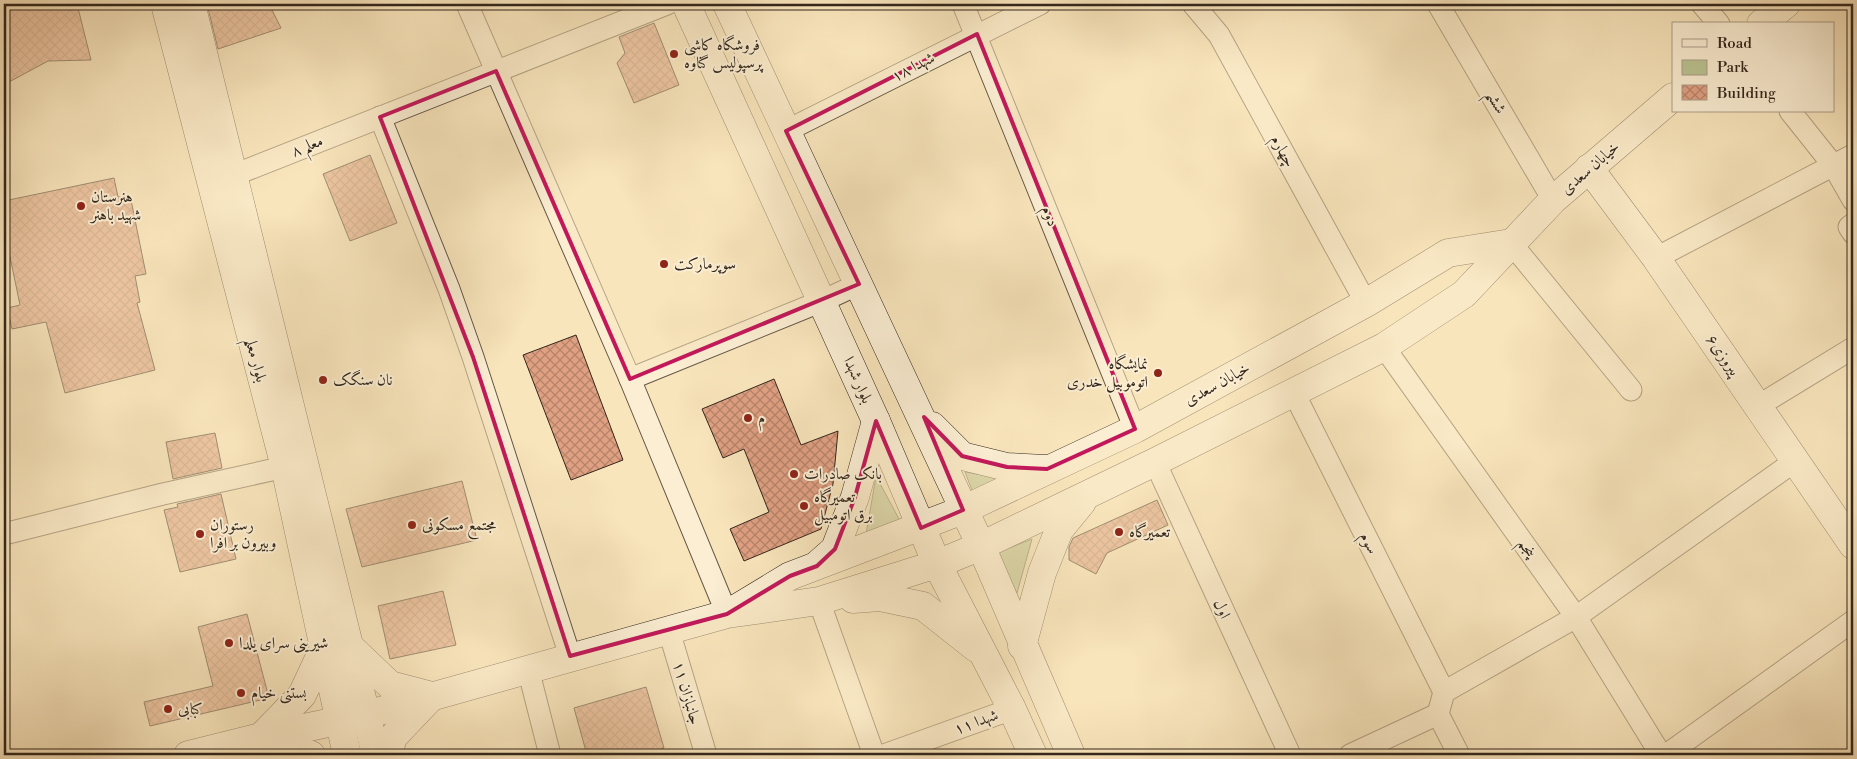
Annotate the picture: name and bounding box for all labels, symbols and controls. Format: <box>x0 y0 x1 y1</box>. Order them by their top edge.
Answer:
legend <box>1672 22 1834 112</box>
place label: فروشگاه کاشی پرسپولیس گناوه <box>684 34 765 74</box>
text: Road <box>1717 34 1752 53</box>
marker: فروشگاه کاشی پرسپولیس گناوه <box>668 48 680 60</box>
street label: شهدا ۱۸ <box>888 48 938 86</box>
text: Park <box>1717 58 1749 77</box>
text: Building <box>1716 84 1776 103</box>
street label: ششم <box>1476 87 1511 120</box>
street label: معلم ۸ <box>288 131 328 167</box>
street label: چهارم <box>1263 131 1300 173</box>
street label: خیابان سعدی <box>1556 137 1624 199</box>
place label: هنرستان شهید باهنر <box>89 187 141 225</box>
marker: هنرستان شهید باهنر <box>75 200 87 212</box>
street label: دوم <box>1033 203 1063 231</box>
place label: سوپرمارکت <box>674 254 736 274</box>
marker: سوپرمارکت <box>658 258 670 270</box>
street label: پیروزی۶ <box>1701 330 1745 381</box>
street label: بلوار معلم <box>235 336 272 386</box>
street label: بلوار شهدا <box>839 353 877 407</box>
place label: نمایشگاه اتوموبیل خدری <box>1067 353 1148 393</box>
street label: خیابان سعدی <box>1181 358 1253 410</box>
marker: نمایشگاه اتوموبیل خدری <box>1152 367 1164 379</box>
place label: نان سنگک <box>333 369 393 390</box>
marker: نان سنگک <box>317 374 329 386</box>
place label: م <box>758 408 765 432</box>
marker: م <box>742 412 754 424</box>
place label: بانک صادرات <box>804 464 882 484</box>
marker: بانک صادرات <box>788 468 800 480</box>
place label: تعمیرگاه برق اتومبیل <box>814 487 872 526</box>
marker: تعمیرگاه برق اتومبیل <box>798 500 810 512</box>
place label: رستوران وبیرون بر افرا <box>210 515 276 553</box>
place label: مجتمع مسکونی <box>422 515 496 540</box>
marker: مجتمع مسکونی <box>406 519 418 531</box>
place label: تعمیرگاه <box>1129 522 1171 542</box>
marker: تعمیرگاه <box>1113 526 1125 538</box>
marker: رستوران وبیرون بر افرا <box>194 528 206 540</box>
street label: سوم <box>1352 529 1383 559</box>
street label: پنجم <box>1509 534 1542 566</box>
street label: اول <box>1209 596 1235 622</box>
place label: شیرینی سرای یلدا <box>239 633 328 653</box>
marker: شیرینی سرای یلدا <box>223 637 235 649</box>
street label: جانبازان ۱۱ <box>668 659 706 727</box>
place label: بستنی خیام <box>251 683 307 707</box>
marker: بستنی خیام <box>235 687 247 699</box>
place label: کبابی <box>178 699 203 720</box>
marker: کبابی <box>162 703 174 715</box>
street label: شهدا ۱۱ <box>951 705 1001 739</box>

